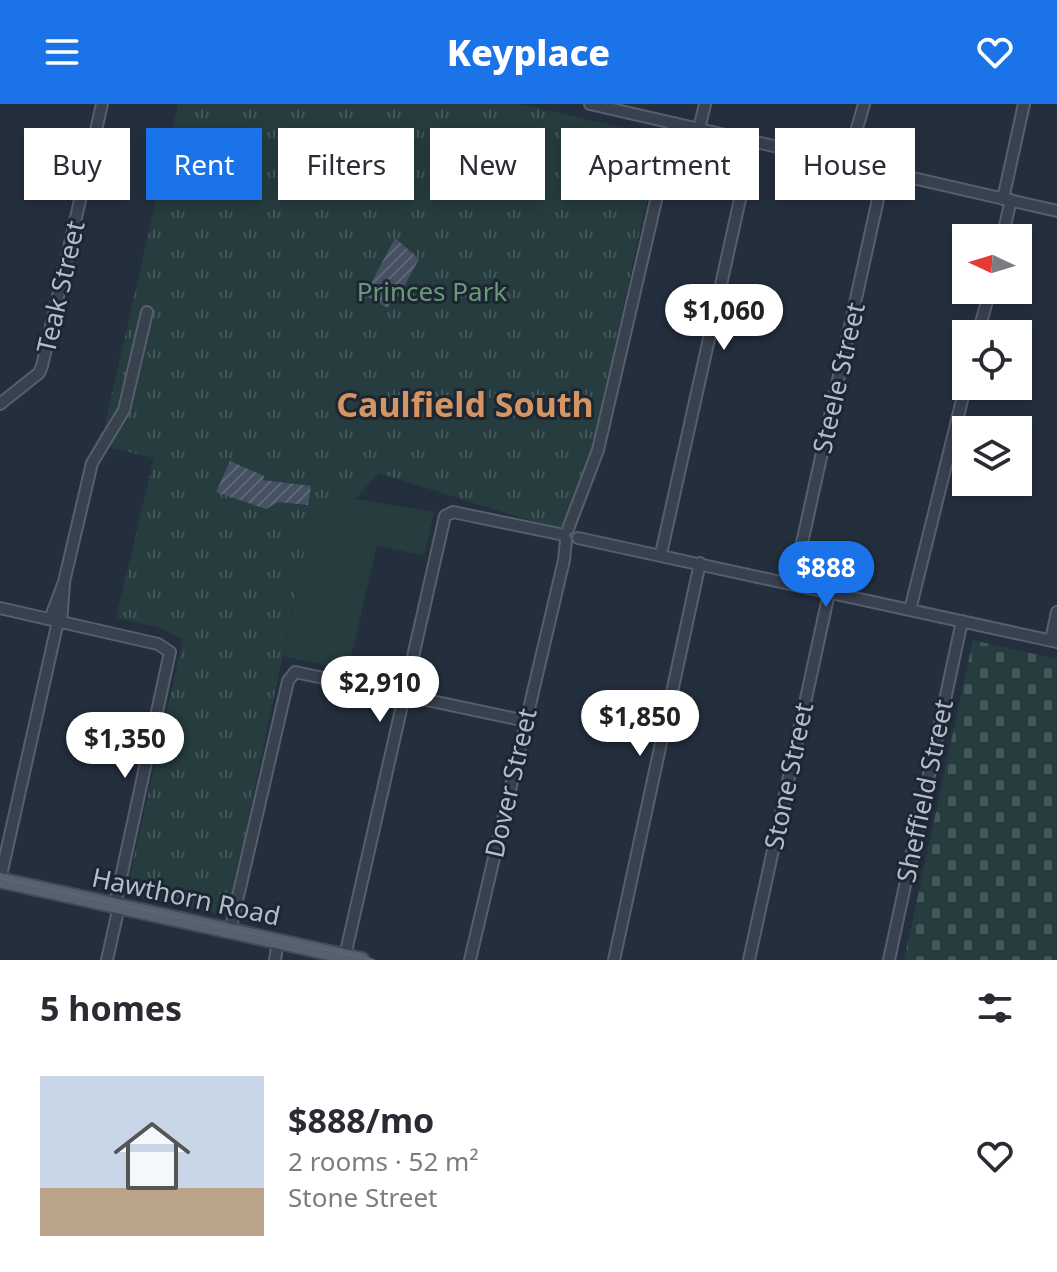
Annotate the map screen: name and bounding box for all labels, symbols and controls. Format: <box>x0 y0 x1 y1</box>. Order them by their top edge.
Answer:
text: Keyplace <box>447 28 610 77</box>
icon: menu <box>40 30 84 74</box>
icon: heart <box>973 30 1017 74</box>
chip: Buy <box>24 128 130 200</box>
chip: Rent <box>146 128 262 200</box>
chip: Filters <box>278 128 414 200</box>
chip: New <box>430 128 545 200</box>
chip: Apartment <box>561 128 759 200</box>
chip: House <box>775 128 915 200</box>
street label: Teak Street <box>27 217 93 357</box>
north arrow <box>952 224 1032 304</box>
map controls <box>952 224 1032 496</box>
park label: Princes Park <box>357 273 507 309</box>
pin: $1,060 <box>659 284 789 352</box>
text: $1,060 <box>683 292 765 328</box>
street label: Steele Street <box>803 299 873 457</box>
button: locate <box>952 320 1032 400</box>
district label: Caulfield South <box>336 381 594 427</box>
button: layers <box>952 416 1032 496</box>
pin: $888 <box>779 541 873 609</box>
text: $888 <box>796 549 856 585</box>
pin: $2,910 <box>315 656 445 724</box>
text: $2,910 <box>339 664 421 700</box>
pin: $1,850 <box>575 690 705 758</box>
street label: Sheffield Street <box>887 696 961 886</box>
text: $1,850 <box>599 698 681 734</box>
street label: Stone Street <box>755 699 821 853</box>
street label: Dover Street <box>475 705 545 861</box>
pin: $1,350 <box>60 712 190 780</box>
text: $1,350 <box>84 720 166 756</box>
street label: Hawthorn Road <box>89 859 284 934</box>
text: 5 homes <box>40 985 182 1031</box>
icon: filters <box>973 986 1017 1030</box>
text: $888/mo <box>288 1097 434 1143</box>
icon: home <box>104 1108 200 1204</box>
icon: heart <box>973 1134 1017 1178</box>
text: 2 rooms · 52 m² <box>288 1143 478 1179</box>
text: Stone Street <box>288 1179 437 1215</box>

